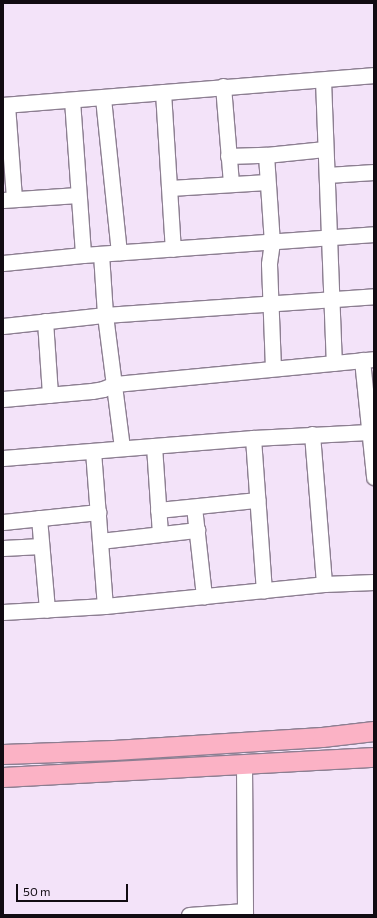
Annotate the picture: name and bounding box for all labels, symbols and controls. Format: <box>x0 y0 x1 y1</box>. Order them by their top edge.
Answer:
scale bar <box>18 876 130 902</box>
text: 50 m <box>23 884 51 898</box>

